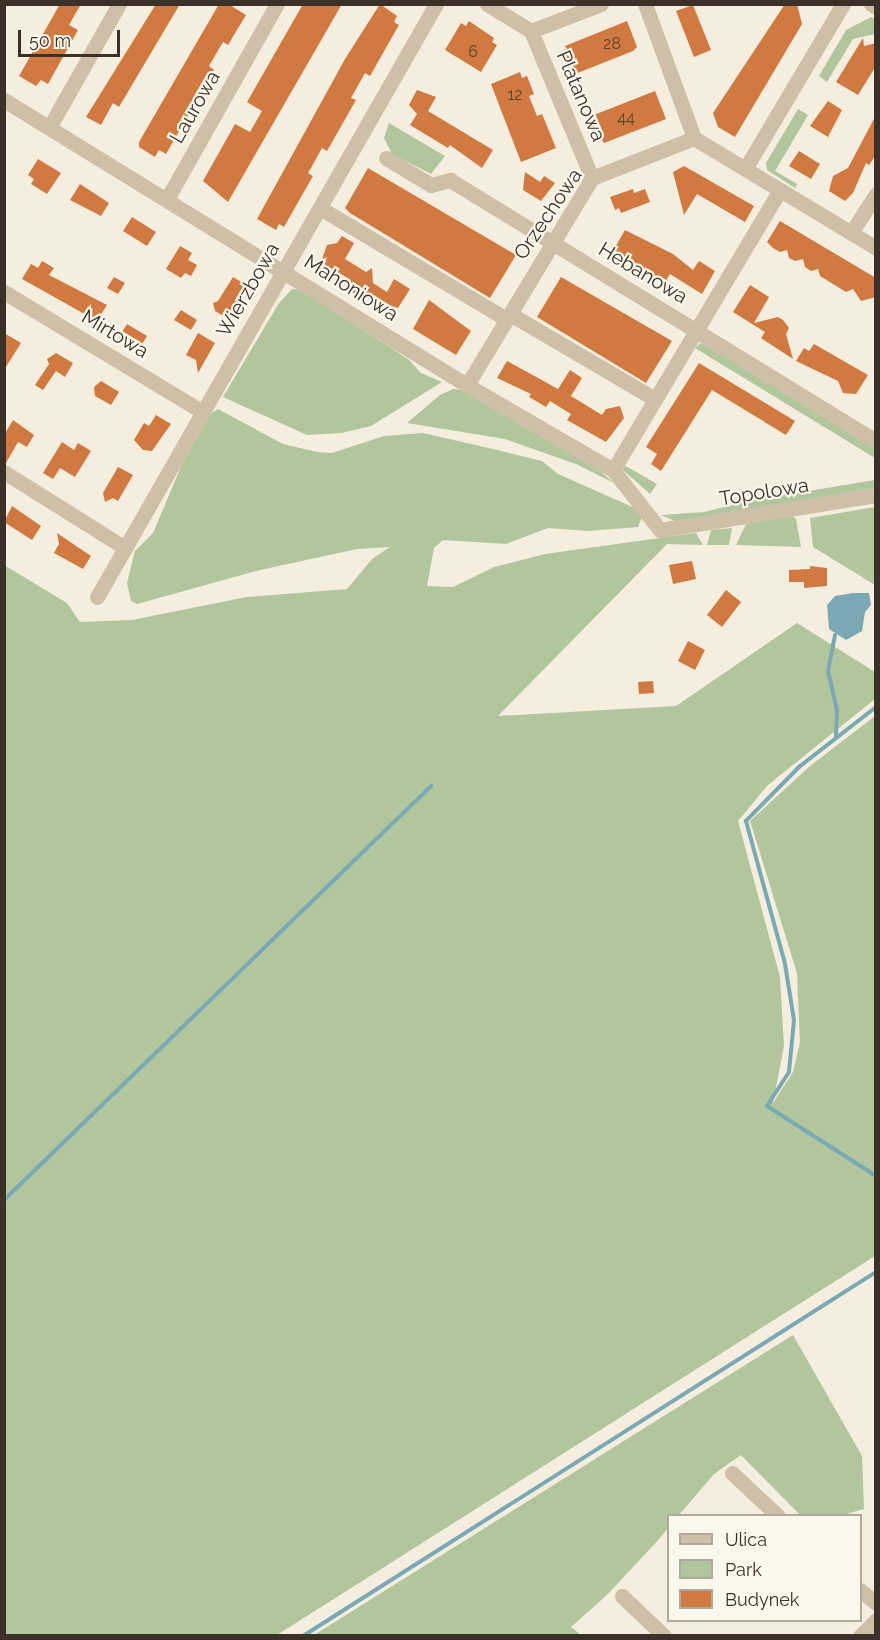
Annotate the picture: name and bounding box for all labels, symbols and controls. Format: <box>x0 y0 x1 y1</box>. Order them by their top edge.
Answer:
scale bar <box>21 18 123 56</box>
text: 50 m <box>29 30 71 51</box>
house number: 28 <box>603 34 621 54</box>
house number: 6 <box>468 42 478 62</box>
street label: Platanowa <box>551 47 611 145</box>
street label: Laurowa <box>165 67 225 147</box>
house number: 12 <box>507 85 523 105</box>
house number: 44 <box>617 108 635 128</box>
street label: Orzechowa <box>509 164 587 264</box>
street label: Hebanowa <box>594 237 692 309</box>
street label: Wierzbowa <box>211 239 285 341</box>
street label: Mahoniowa <box>300 250 402 326</box>
street label: Mirtowa <box>77 305 153 363</box>
street label: Topolowa <box>718 473 810 511</box>
legend <box>667 1514 862 1622</box>
text: Ulica <box>725 1529 767 1550</box>
text: Park <box>725 1559 762 1580</box>
text: Budynek <box>725 1589 799 1610</box>

